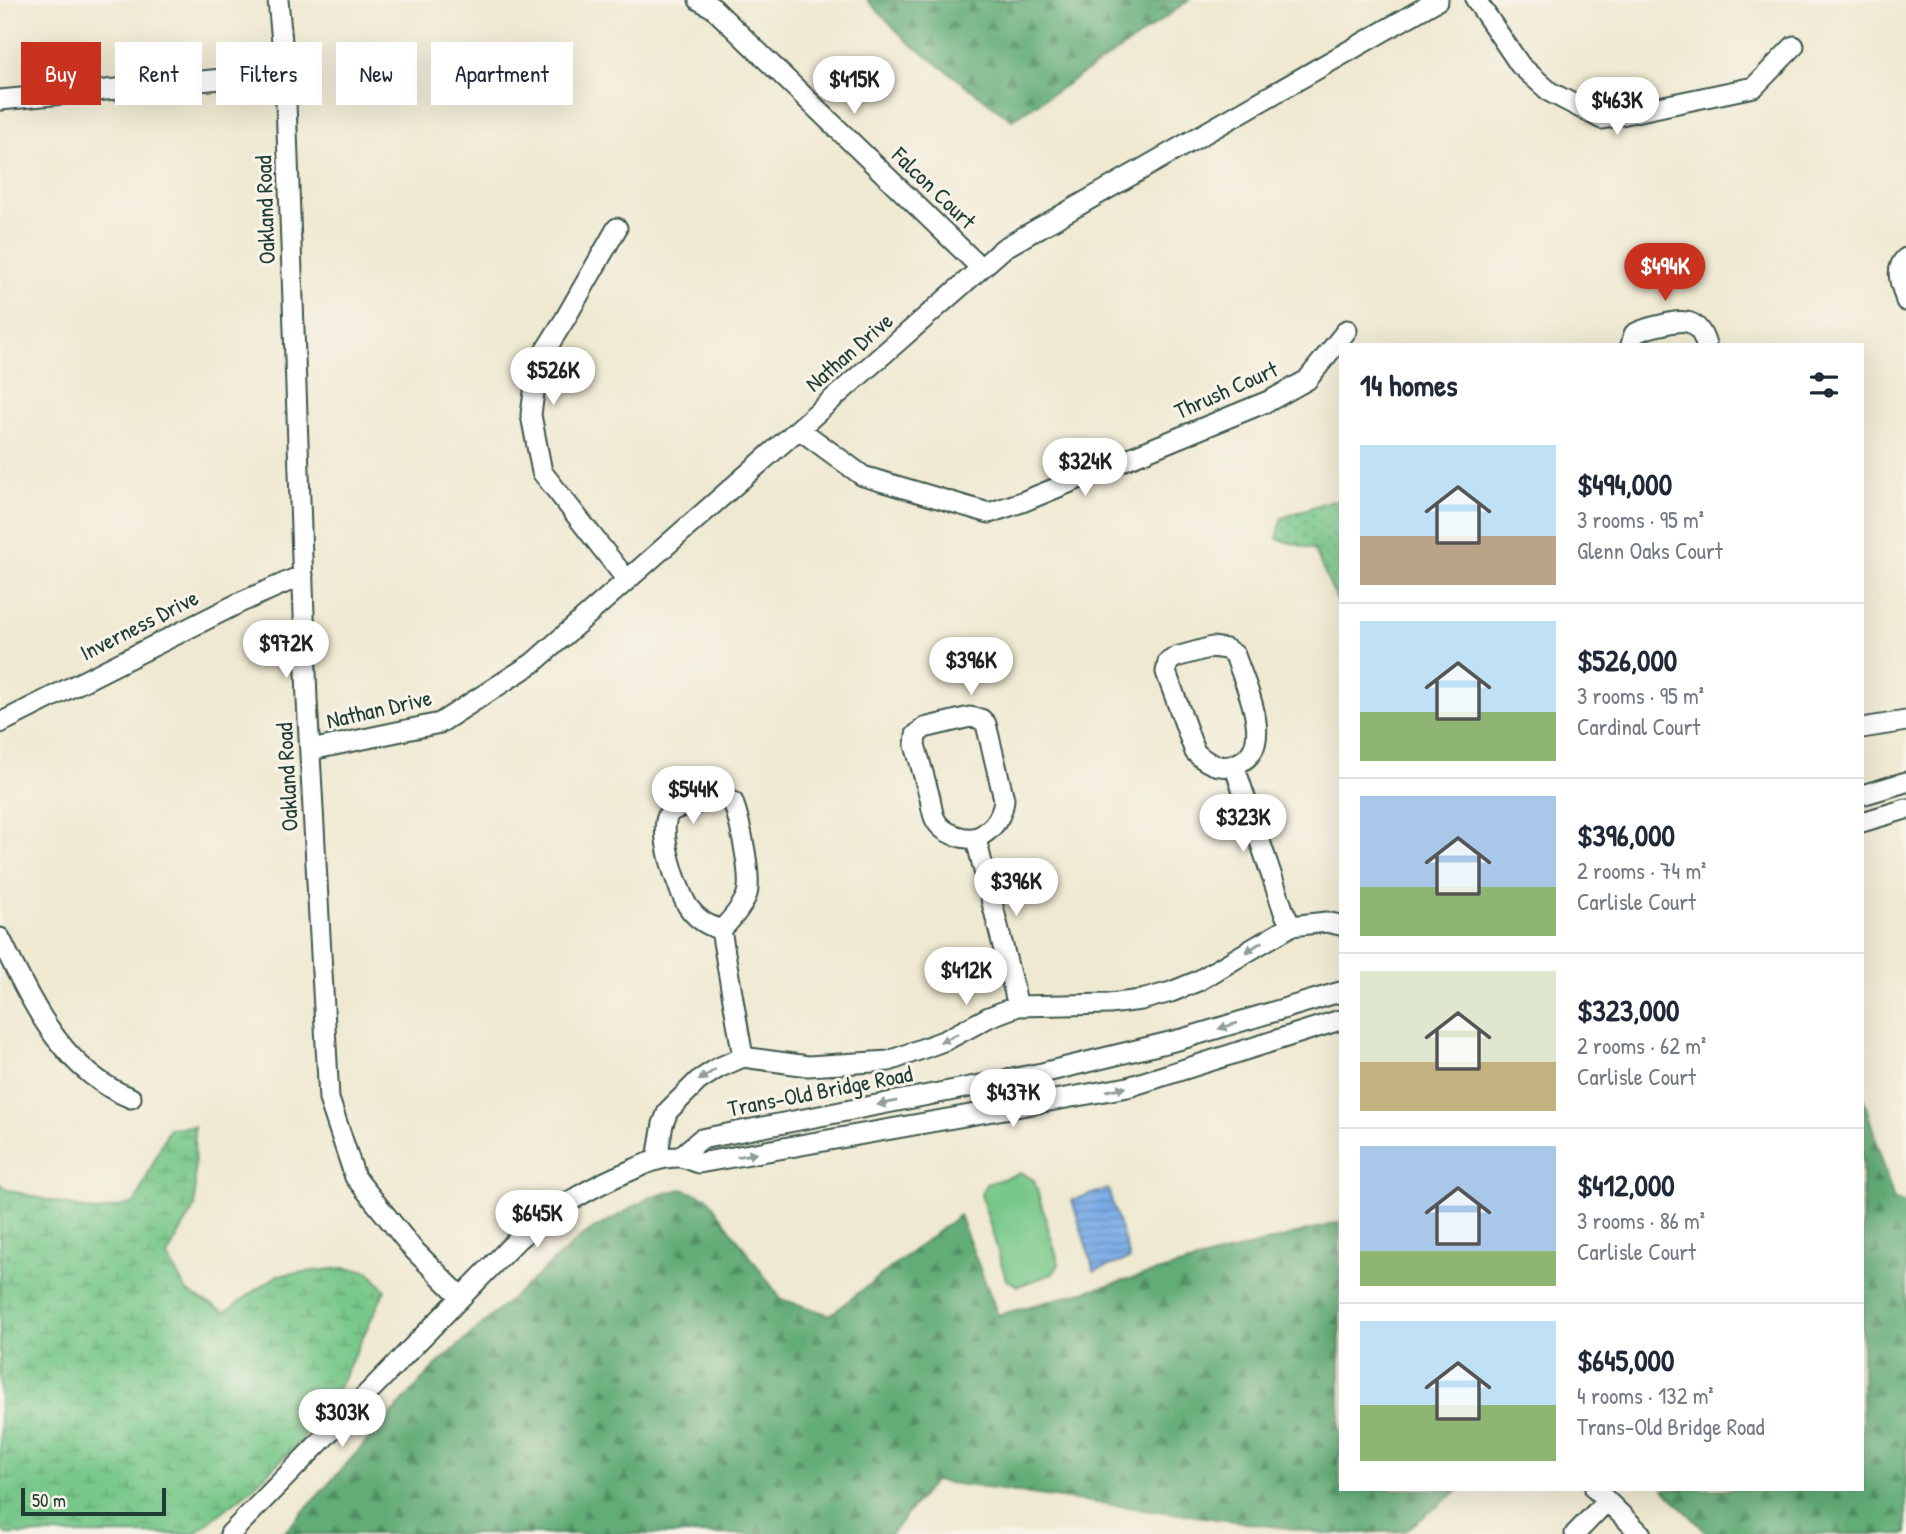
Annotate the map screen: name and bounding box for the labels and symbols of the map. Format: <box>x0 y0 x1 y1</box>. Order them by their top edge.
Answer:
pin: $415K <box>805 57 903 116</box>
pin: $463K <box>1568 78 1666 137</box>
street label: Falcon Court <box>885 139 984 236</box>
street label: Oakland Road <box>247 155 282 265</box>
pin: $494K <box>1616 244 1714 303</box>
street label: Nathan Drive <box>798 305 899 398</box>
pin: $526K <box>504 348 602 407</box>
street label: Thrush Court <box>1169 353 1283 426</box>
pin: $324K <box>1036 438 1134 498</box>
street label: Inverness Drive <box>74 581 203 668</box>
pin: $972K <box>237 620 335 680</box>
pin: $396K <box>922 638 1020 697</box>
street label: Nathan Drive <box>323 681 434 736</box>
street label: Oakland Road <box>268 722 305 832</box>
pin: $544K <box>644 766 742 826</box>
pin: $323K <box>1194 794 1292 854</box>
pin: $396K <box>967 858 1065 918</box>
one-way arrow <box>1245 940 1263 954</box>
pin: $412K <box>917 948 1015 1007</box>
one-way arrow <box>1217 1021 1238 1031</box>
one-way arrow <box>939 1032 959 1043</box>
street label: Trans-Old Bridge Road <box>725 1057 915 1124</box>
one-way arrow <box>698 1068 716 1082</box>
pin: $437K <box>964 1070 1062 1129</box>
one-way arrow <box>1105 1083 1127 1094</box>
one-way arrow <box>876 1097 898 1108</box>
one-way arrow <box>737 1149 759 1160</box>
pin: $645K <box>488 1190 586 1250</box>
pin: $303K <box>293 1390 391 1449</box>
scale bar <box>21 1485 166 1517</box>

